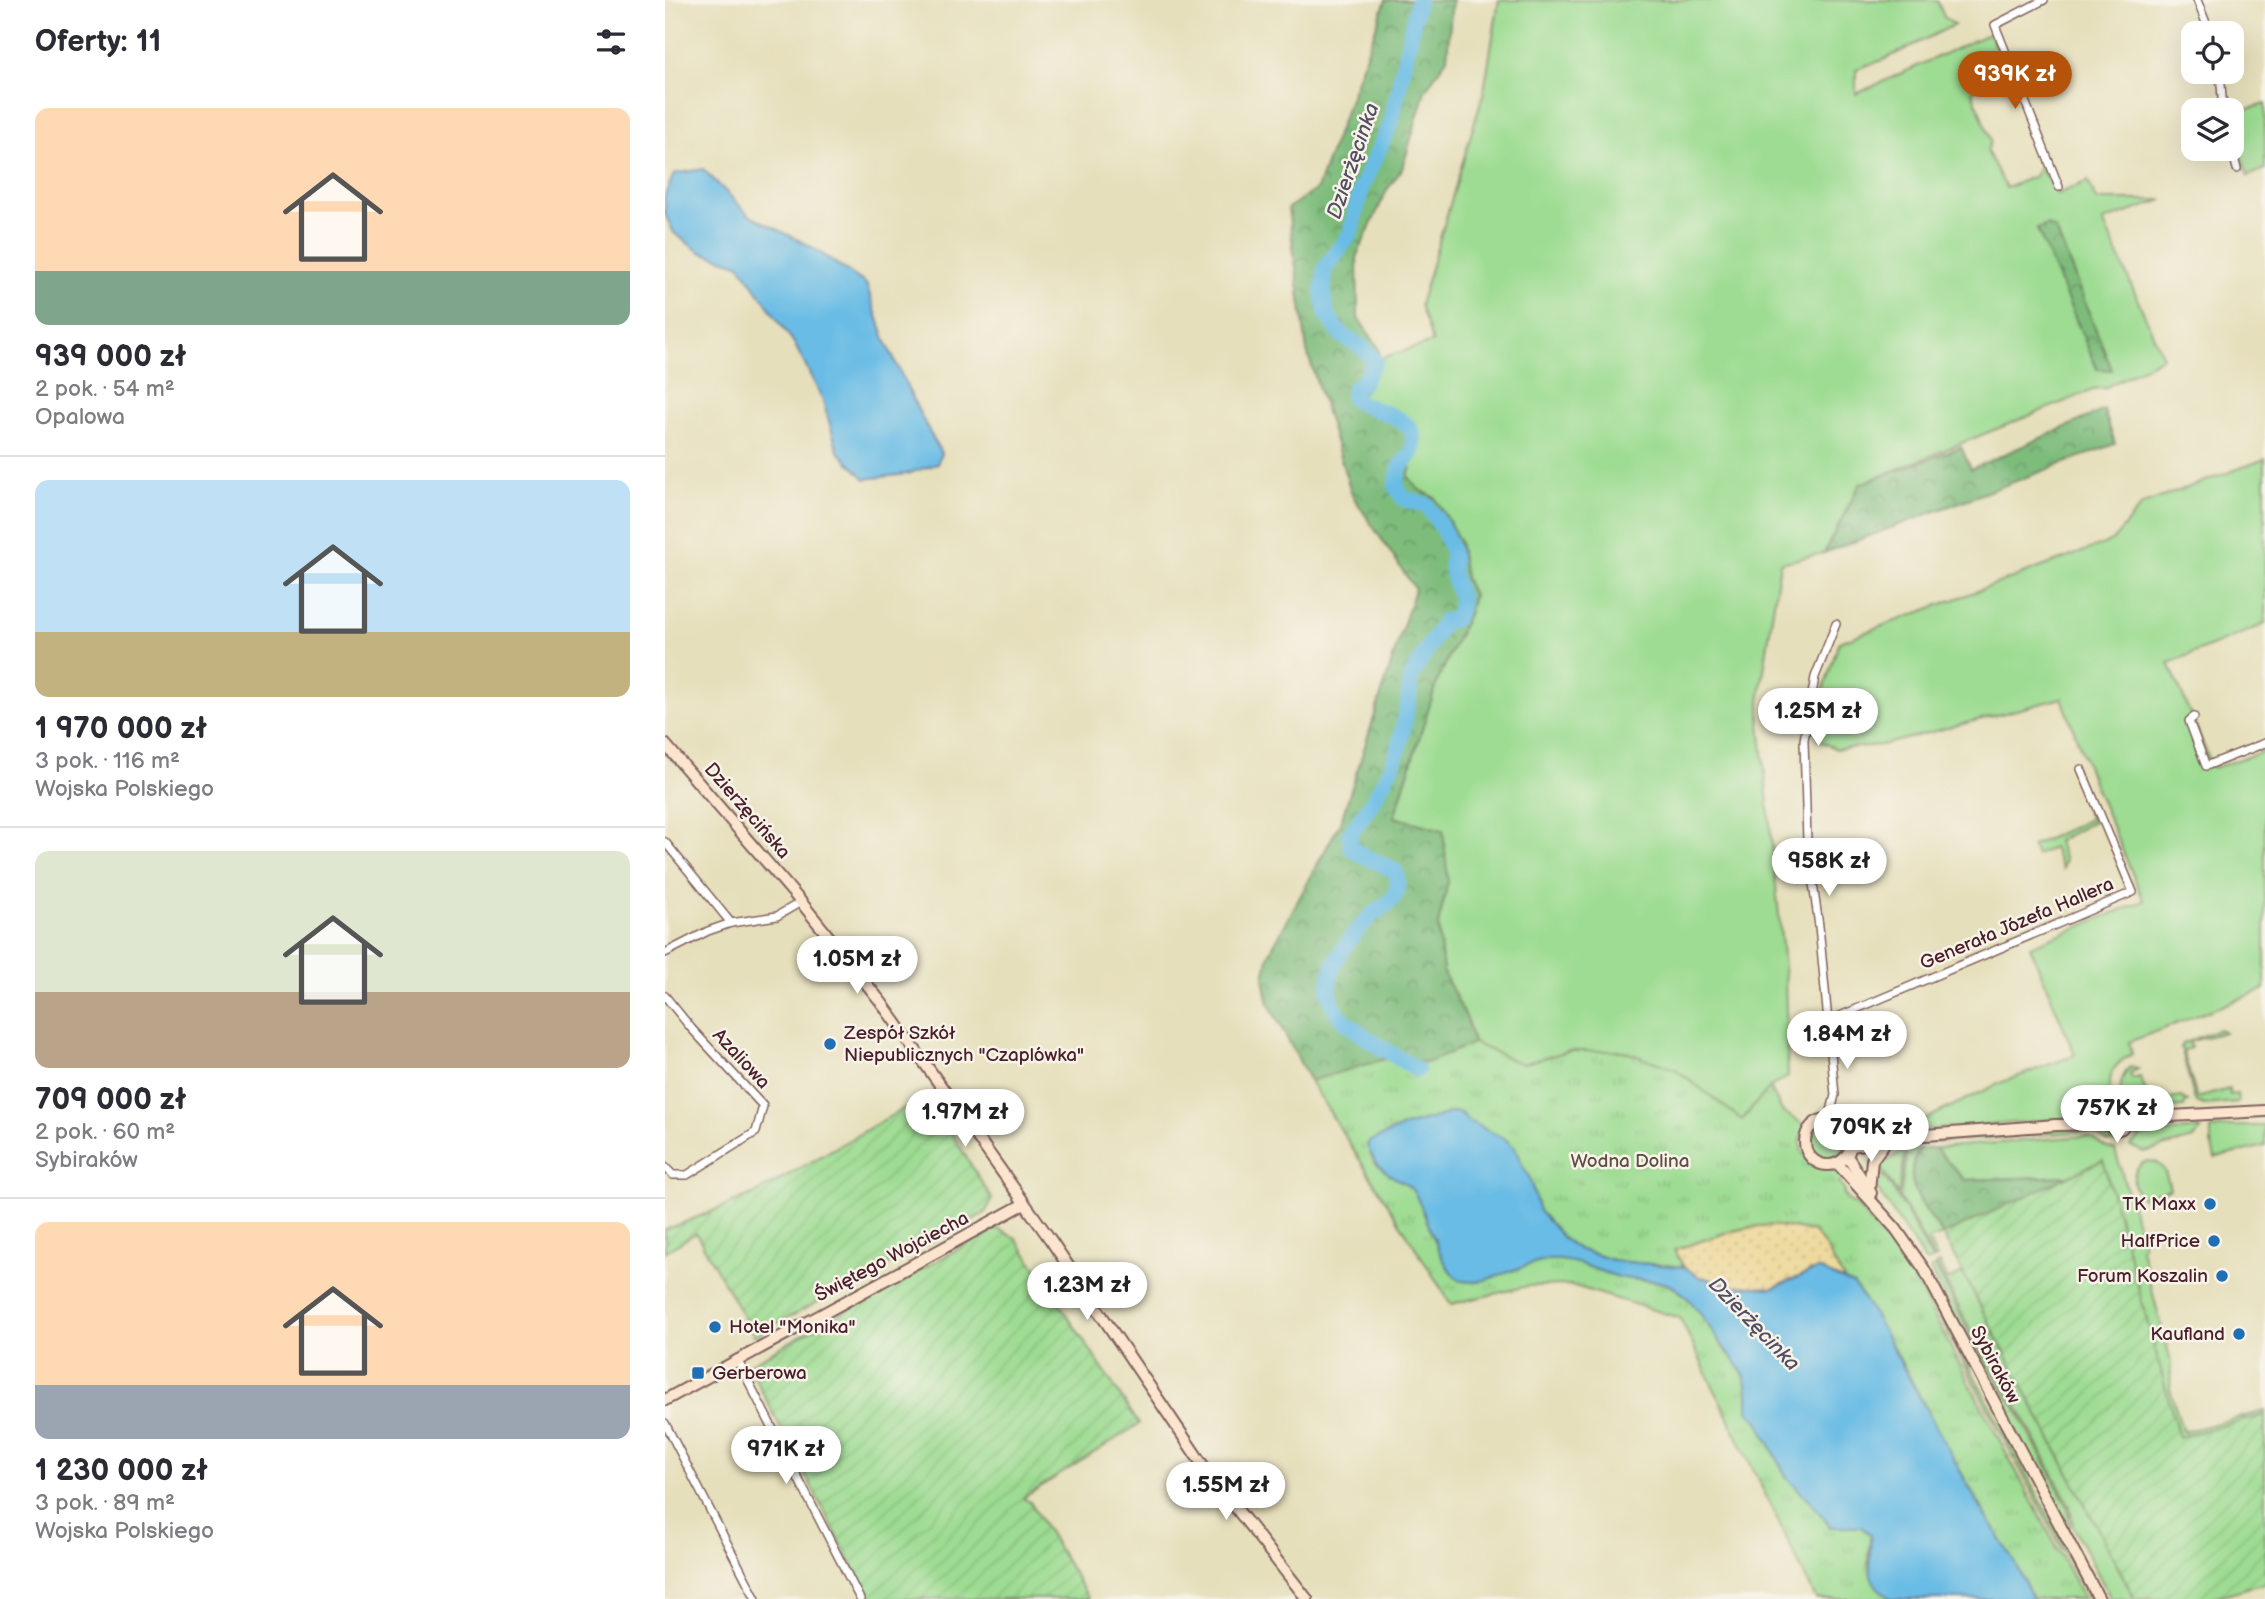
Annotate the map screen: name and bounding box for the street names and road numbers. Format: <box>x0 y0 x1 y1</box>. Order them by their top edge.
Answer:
street label: Dzierżęcińska <box>699 758 795 864</box>
street label: Generała Józefa Hallera <box>1917 873 2117 975</box>
street label: Azaliowa <box>707 1024 775 1094</box>
street label: Świętego Wojciecha <box>811 1206 973 1307</box>
street label: Sybiraków <box>1965 1322 2025 1408</box>

